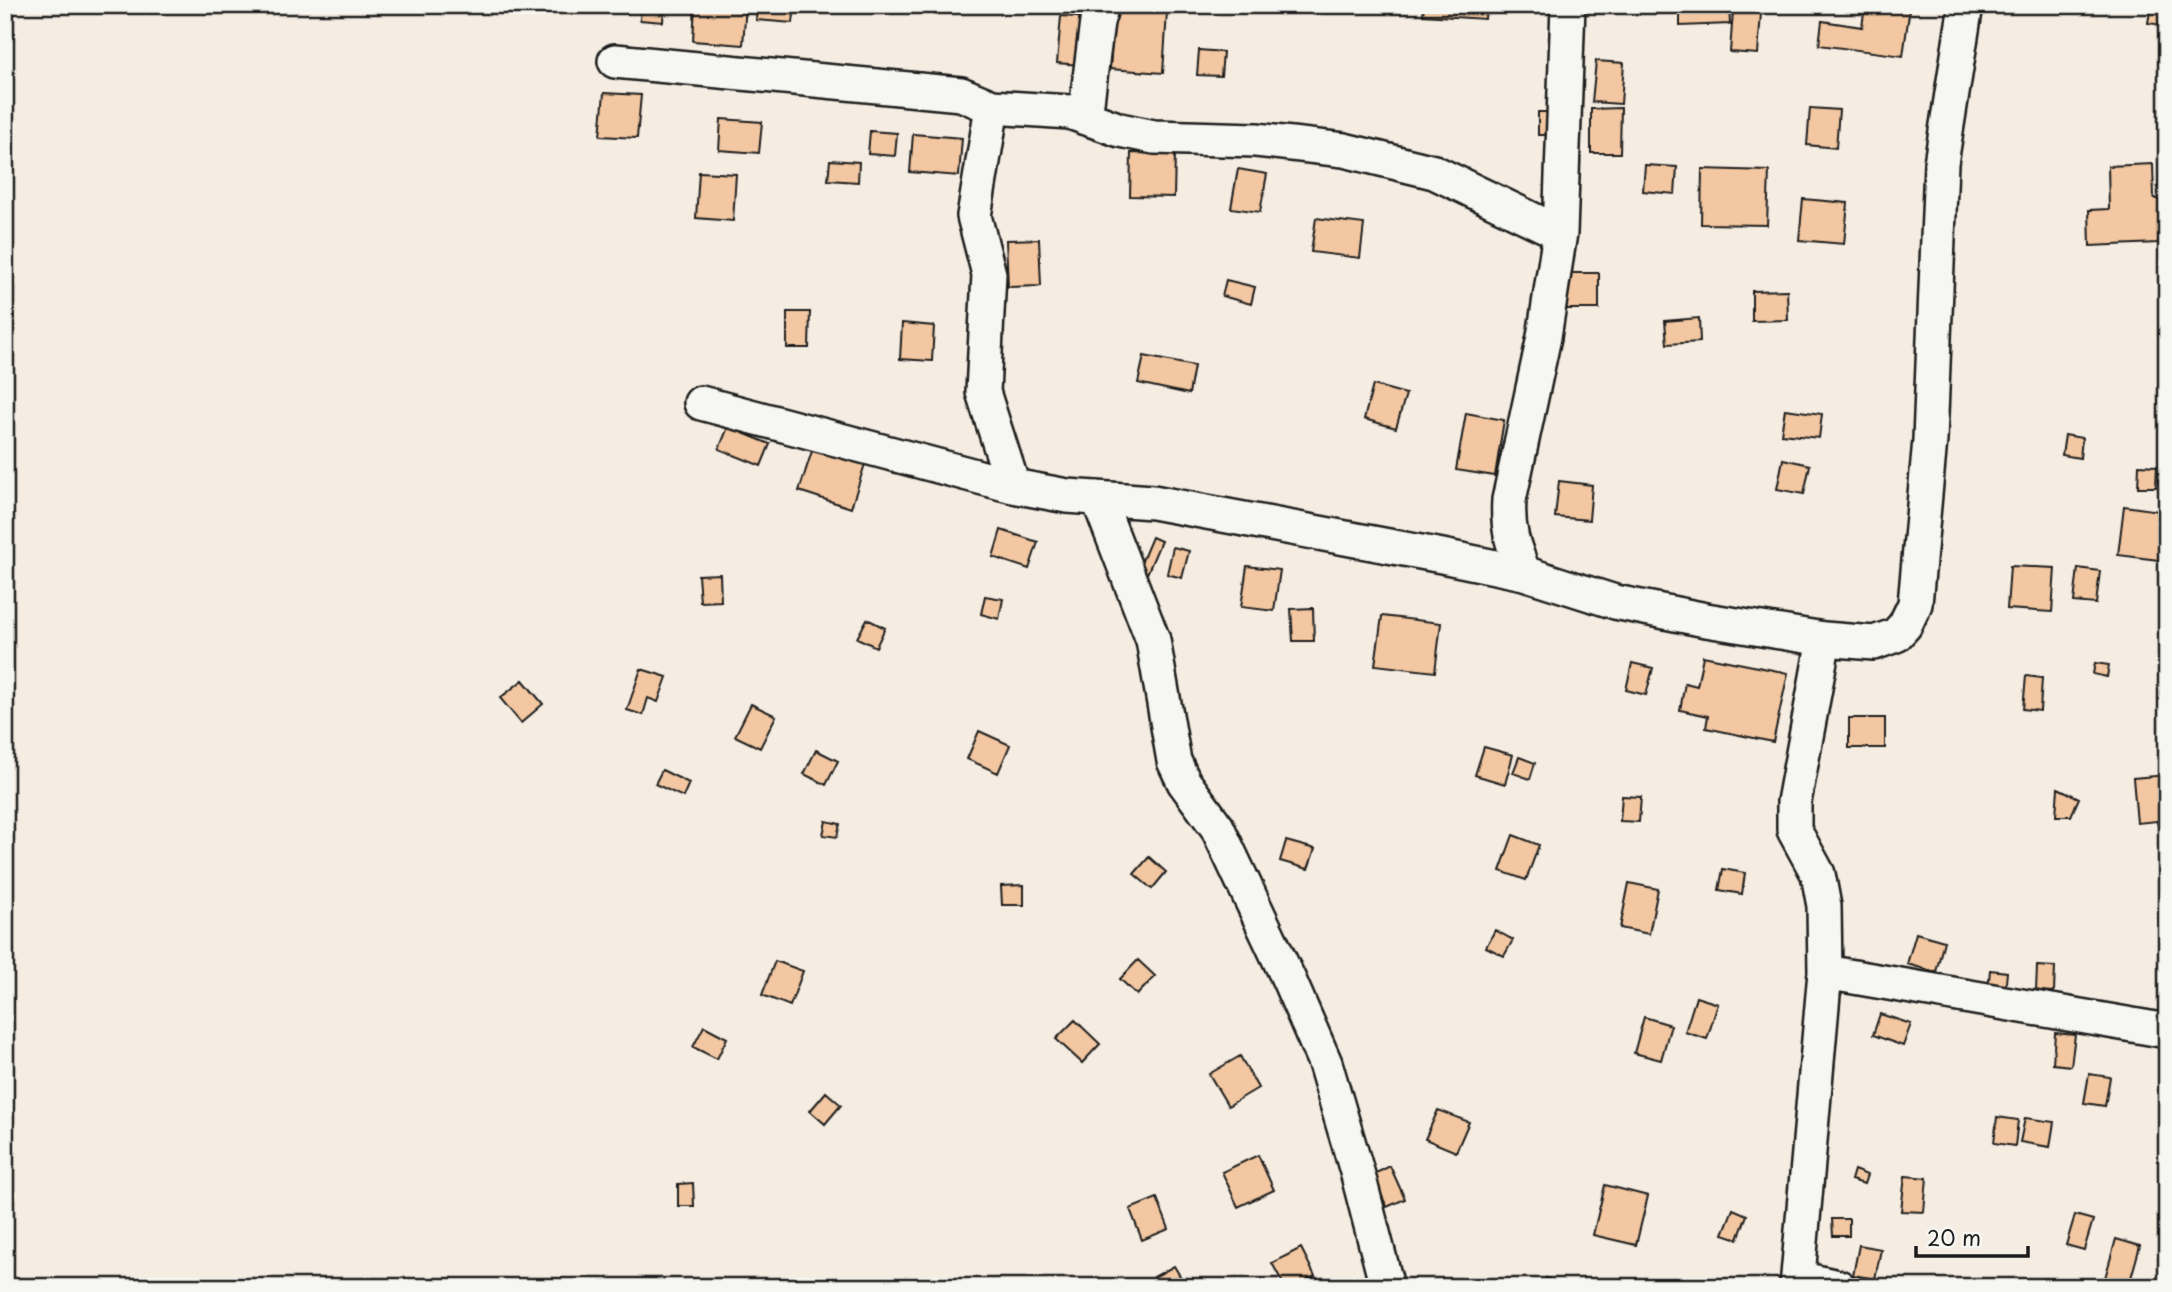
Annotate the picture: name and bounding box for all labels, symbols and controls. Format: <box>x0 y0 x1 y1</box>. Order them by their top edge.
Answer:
scale bar <box>1916 1215 2028 1259</box>
text: 20 m <box>1927 1221 1981 1253</box>

